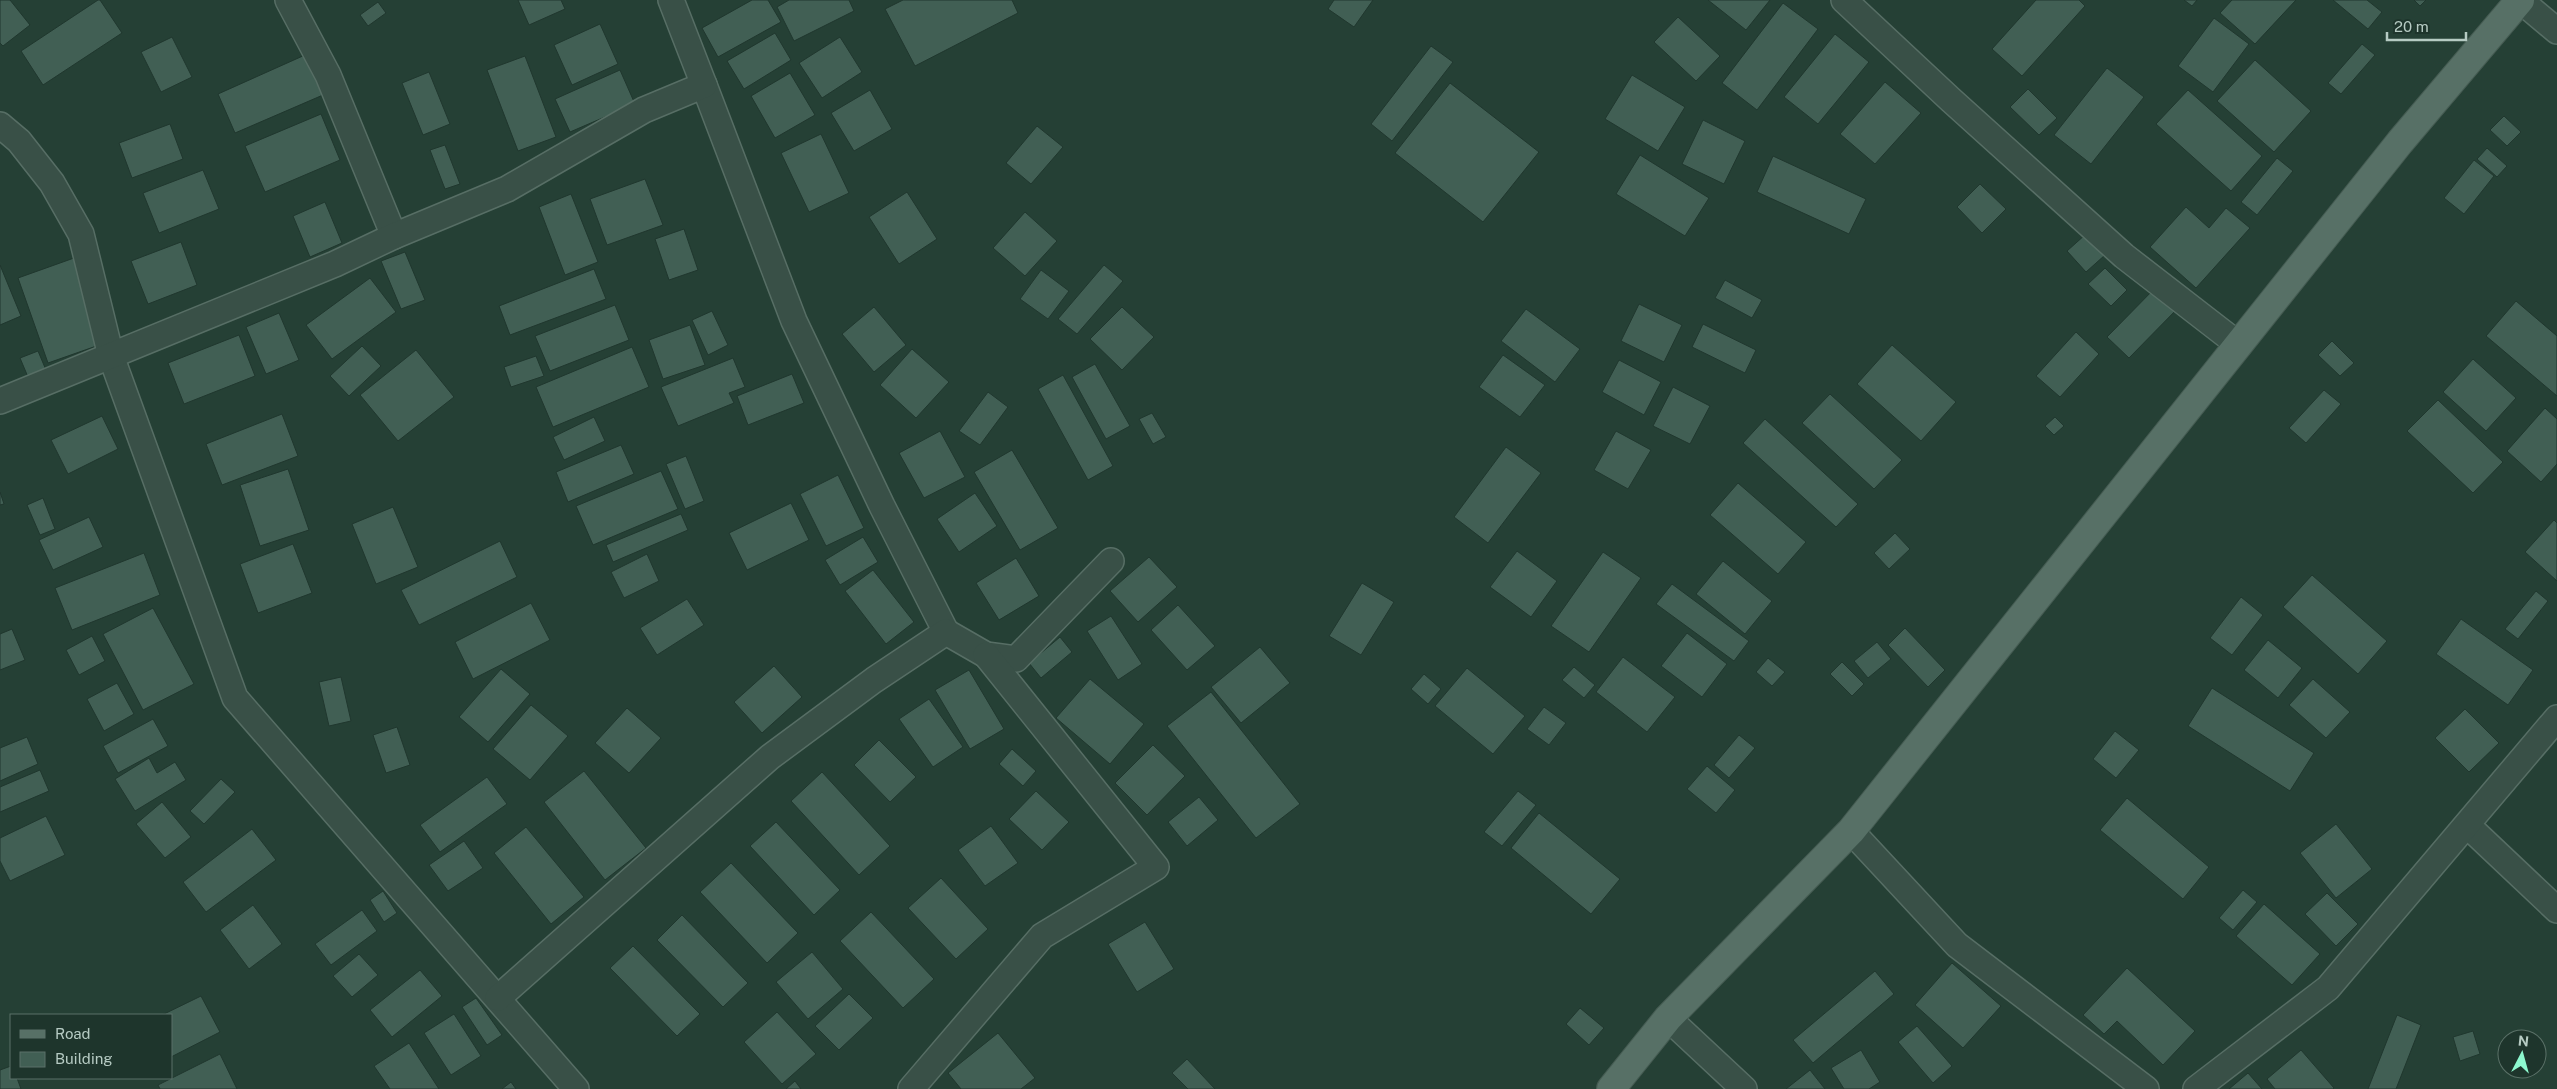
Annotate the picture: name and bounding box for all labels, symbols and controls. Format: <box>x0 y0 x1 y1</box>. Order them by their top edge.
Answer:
scale bar <box>2387 10 2466 42</box>
text: 20 m <box>2394 18 2429 35</box>
legend <box>10 1014 172 1079</box>
text: Road <box>55 1025 91 1042</box>
north arrow <box>2497 1029 2547 1079</box>
text: N <box>2517 1033 2530 1050</box>
text: Building <box>55 1050 113 1067</box>

